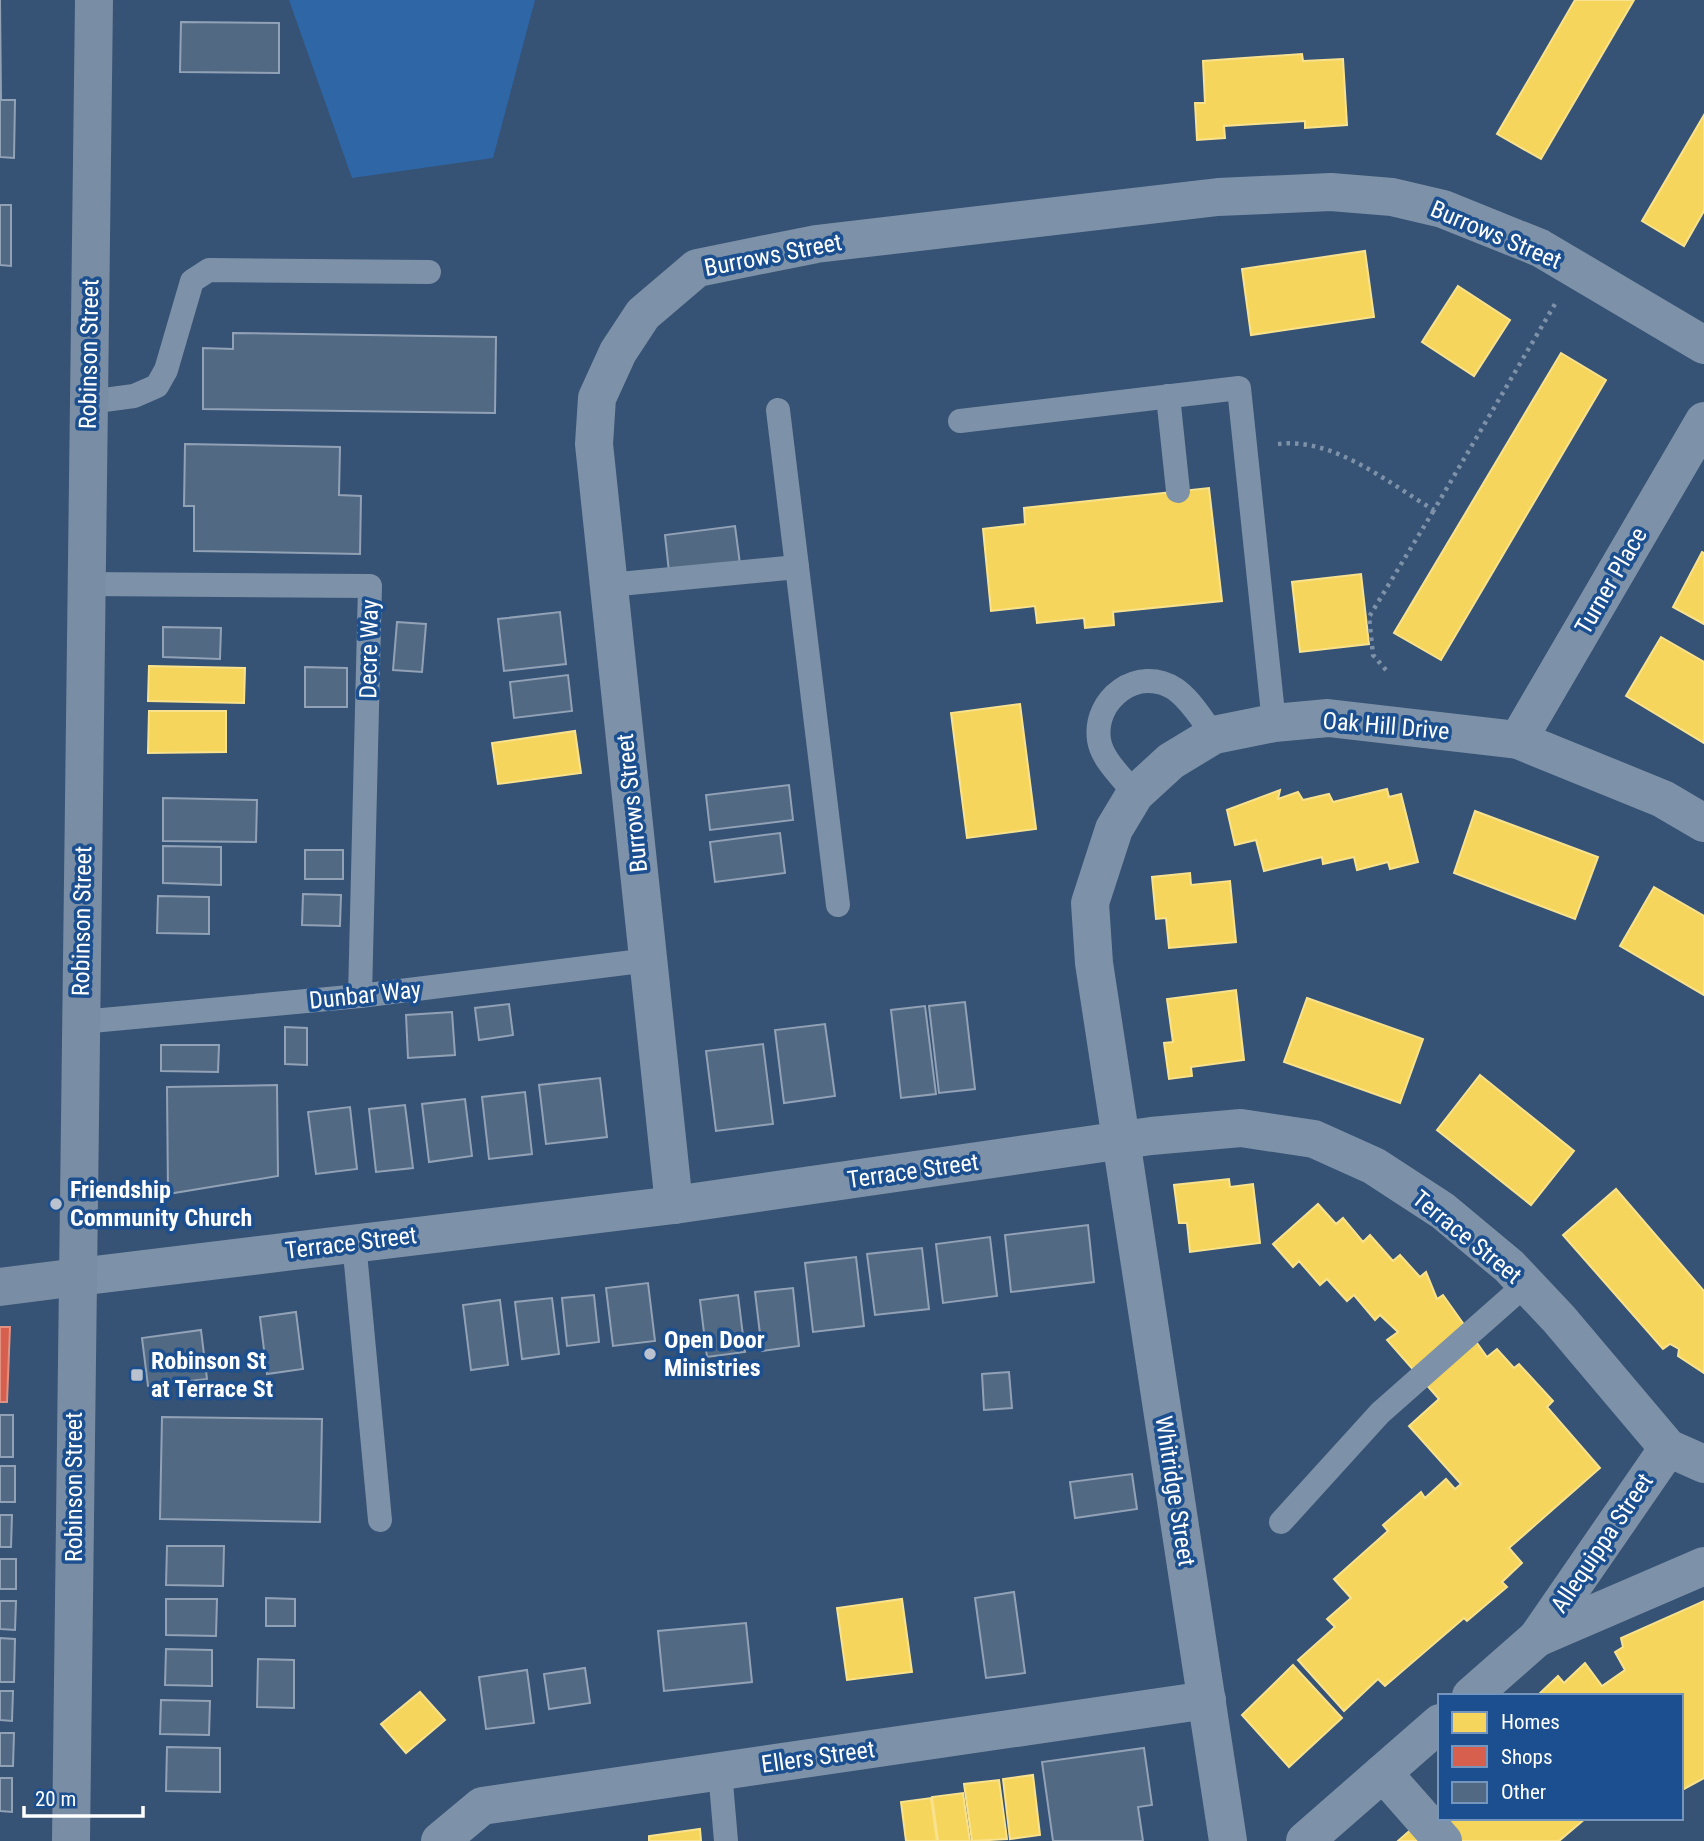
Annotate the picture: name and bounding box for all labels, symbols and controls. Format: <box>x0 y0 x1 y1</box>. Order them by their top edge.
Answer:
street label: Burrows Street <box>1426 195 1566 275</box>
street label: Burrows Street <box>702 228 844 282</box>
street label: Robinson Street <box>74 279 104 429</box>
street label: Turner Place <box>1569 523 1653 639</box>
street label: Decre Way <box>354 599 384 699</box>
street label: Oak Hill Drive <box>1321 707 1451 745</box>
street label: Burrows Street <box>611 732 653 874</box>
street label: Robinson Street <box>67 846 97 996</box>
street label: Dunbar Way <box>308 975 422 1015</box>
street label: Terrace Street <box>846 1148 980 1194</box>
place label: Friendship Community Church <box>70 1176 252 1232</box>
street label: Terrace Street <box>1407 1184 1527 1290</box>
marker: Friendship Community Church <box>48 1196 64 1212</box>
street label: Terrace Street <box>284 1221 418 1265</box>
place label: Open Door Ministries <box>664 1326 765 1382</box>
marker: Open Door Ministries <box>642 1346 658 1362</box>
place label: Robinson St at Terrace St <box>151 1347 273 1403</box>
marker: Robinson St at Terrace St <box>129 1367 145 1383</box>
street label: Robinson Street <box>60 1412 88 1562</box>
street label: Whitridge Street <box>1149 1414 1201 1568</box>
street label: Allequippa Street <box>1545 1468 1659 1618</box>
legend <box>1438 1694 1683 1820</box>
text: Homes <box>1501 1710 1560 1734</box>
street label: Ellers Street <box>760 1735 876 1779</box>
text: Shops <box>1501 1745 1553 1769</box>
scale bar <box>24 1774 144 1818</box>
text: Other <box>1501 1780 1546 1804</box>
text: 20 m <box>35 1787 76 1811</box>

